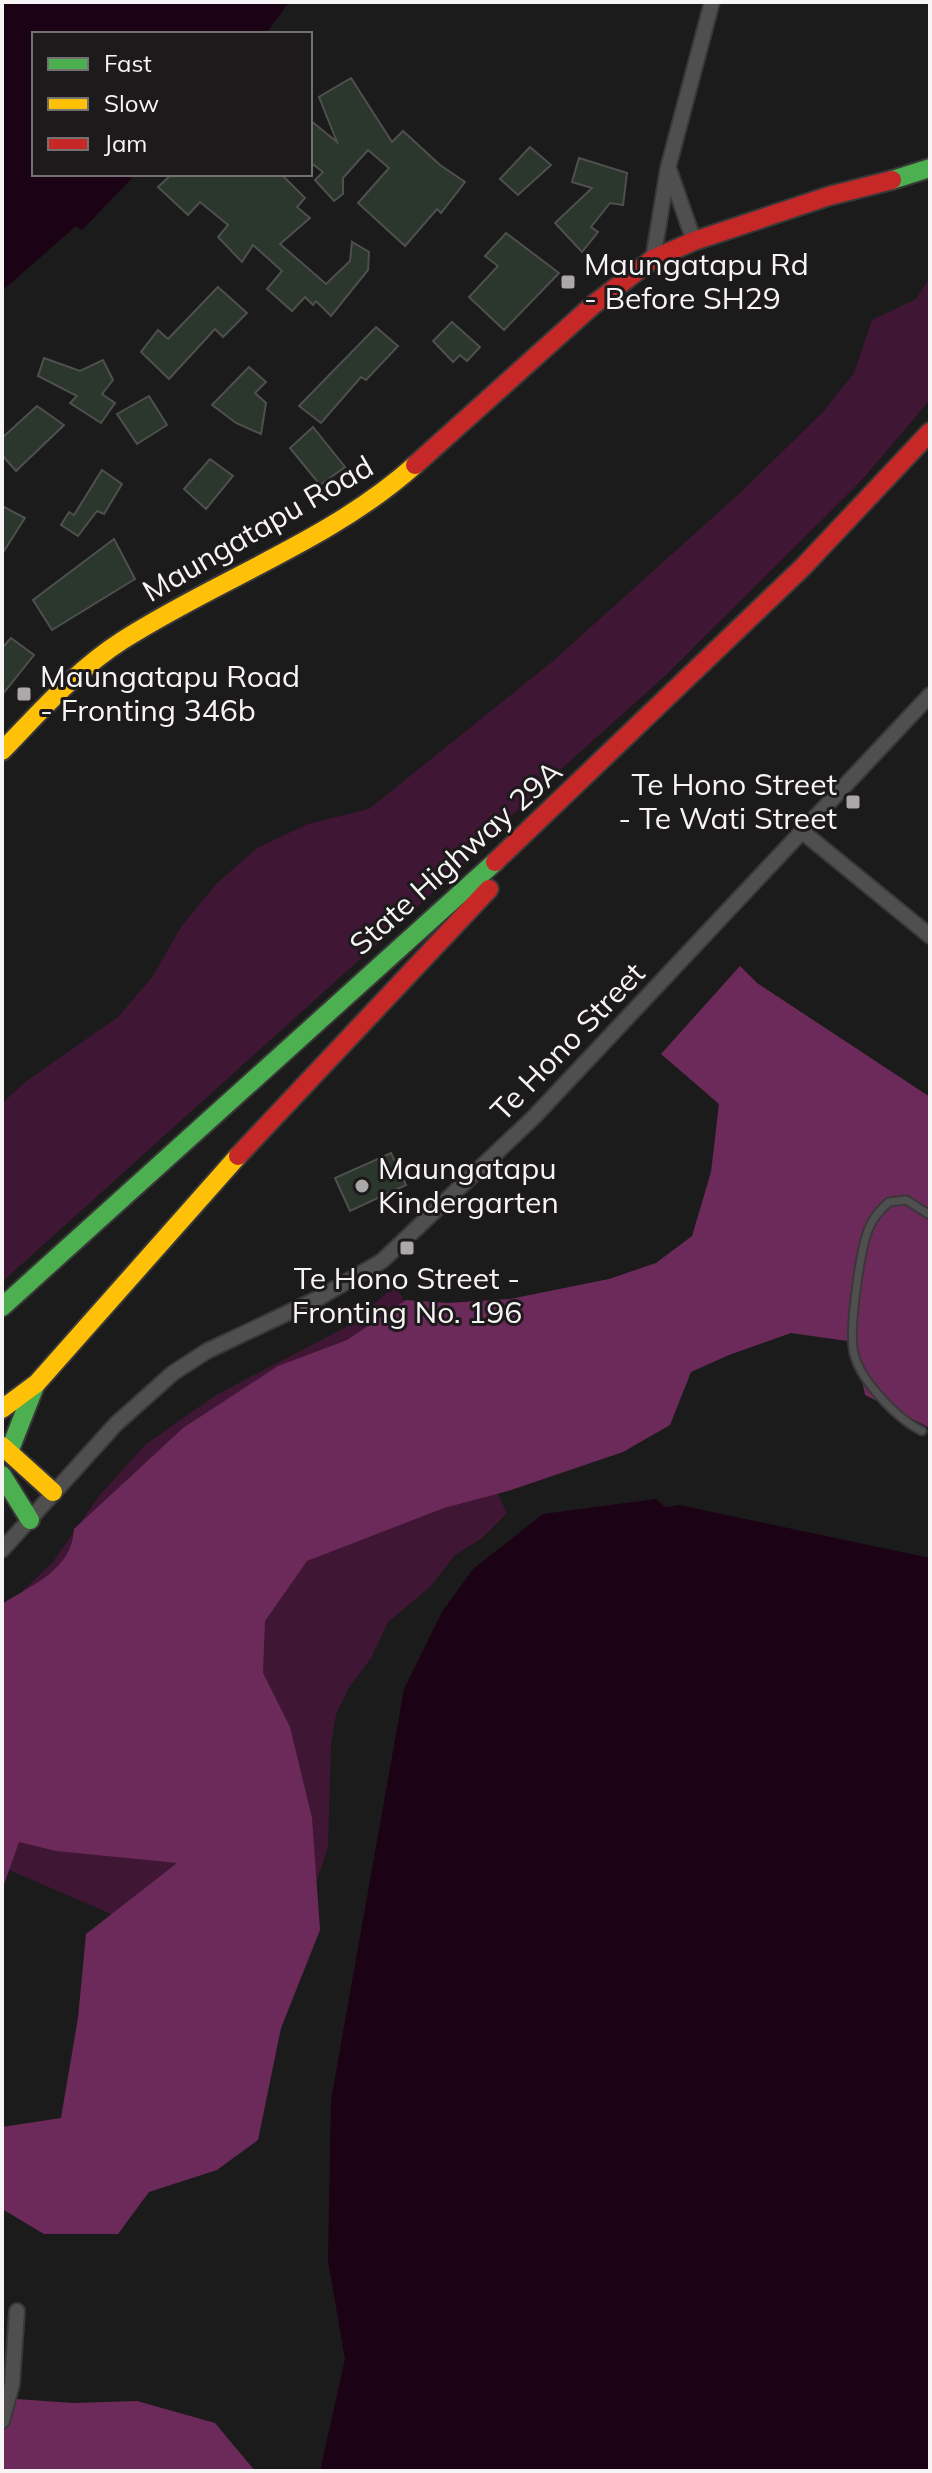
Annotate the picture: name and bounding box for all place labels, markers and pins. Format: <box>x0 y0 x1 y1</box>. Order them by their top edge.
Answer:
place label: Maungatapu Rd - Before SH29 <box>584 245 809 317</box>
marker: Maungatapu Rd - Before SH29 <box>559 273 577 291</box>
place label: Maungatapu Road - Fronting 346b <box>40 657 300 729</box>
marker: Maungatapu Road - Fronting 346b <box>15 685 33 703</box>
place label: Te Hono Street - Te Wati Street <box>618 765 837 837</box>
marker: Te Hono Street - Te Wati Street <box>844 793 862 811</box>
place label: Maungatapu Kindergarten <box>378 1149 559 1221</box>
marker: Maungatapu Kindergarten <box>353 1177 371 1195</box>
marker: Te Hono Street - Fronting No. 196 <box>398 1239 416 1257</box>
place label: Te Hono Street - Fronting No. 196 <box>292 1259 522 1331</box>

